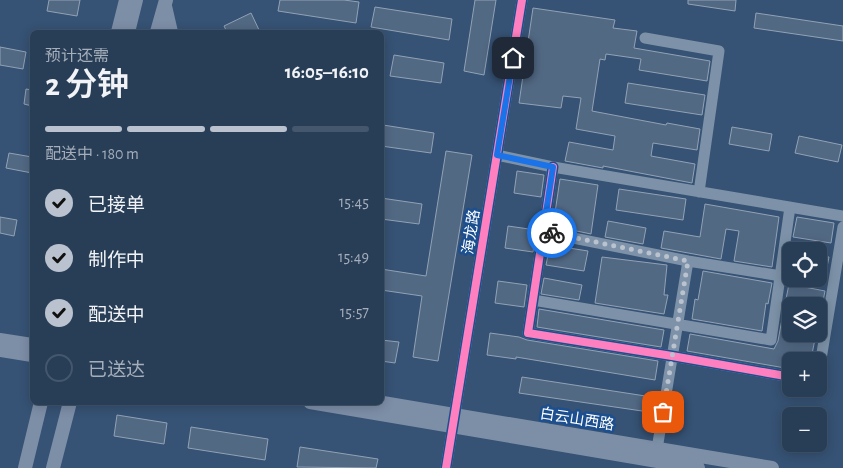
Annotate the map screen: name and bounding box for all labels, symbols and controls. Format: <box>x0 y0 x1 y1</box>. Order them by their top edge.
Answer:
pin <box>492 37 534 79</box>
icon: home <box>499 44 527 72</box>
text: 预计还需 <box>45 48 109 64</box>
text: 16:05–16:10 <box>285 63 369 82</box>
text: 2 分钟 <box>45 69 129 101</box>
text: 配送中 · 180 m <box>45 146 139 162</box>
icon: check <box>45 189 73 217</box>
text: 15:45 <box>339 194 369 210</box>
text: 已接单 <box>88 196 145 215</box>
street label: 海龙路 <box>459 208 482 255</box>
courier <box>527 208 577 258</box>
icon: bike <box>538 219 566 247</box>
map controls <box>782 242 827 452</box>
button: locate <box>782 242 827 287</box>
icon: check <box>45 244 73 272</box>
text: 15:49 <box>338 249 369 265</box>
text: 制作中 <box>88 251 145 270</box>
button: layers <box>782 297 827 342</box>
icon: check <box>45 299 73 327</box>
text: 15:57 <box>340 304 369 320</box>
text: 配送中 <box>88 306 145 325</box>
button: + <box>782 352 827 397</box>
text: 已送达 <box>88 361 145 380</box>
pin <box>642 391 684 433</box>
icon: bag <box>649 398 677 426</box>
street label: 白云山西路 <box>539 405 615 433</box>
button: − <box>782 407 827 452</box>

